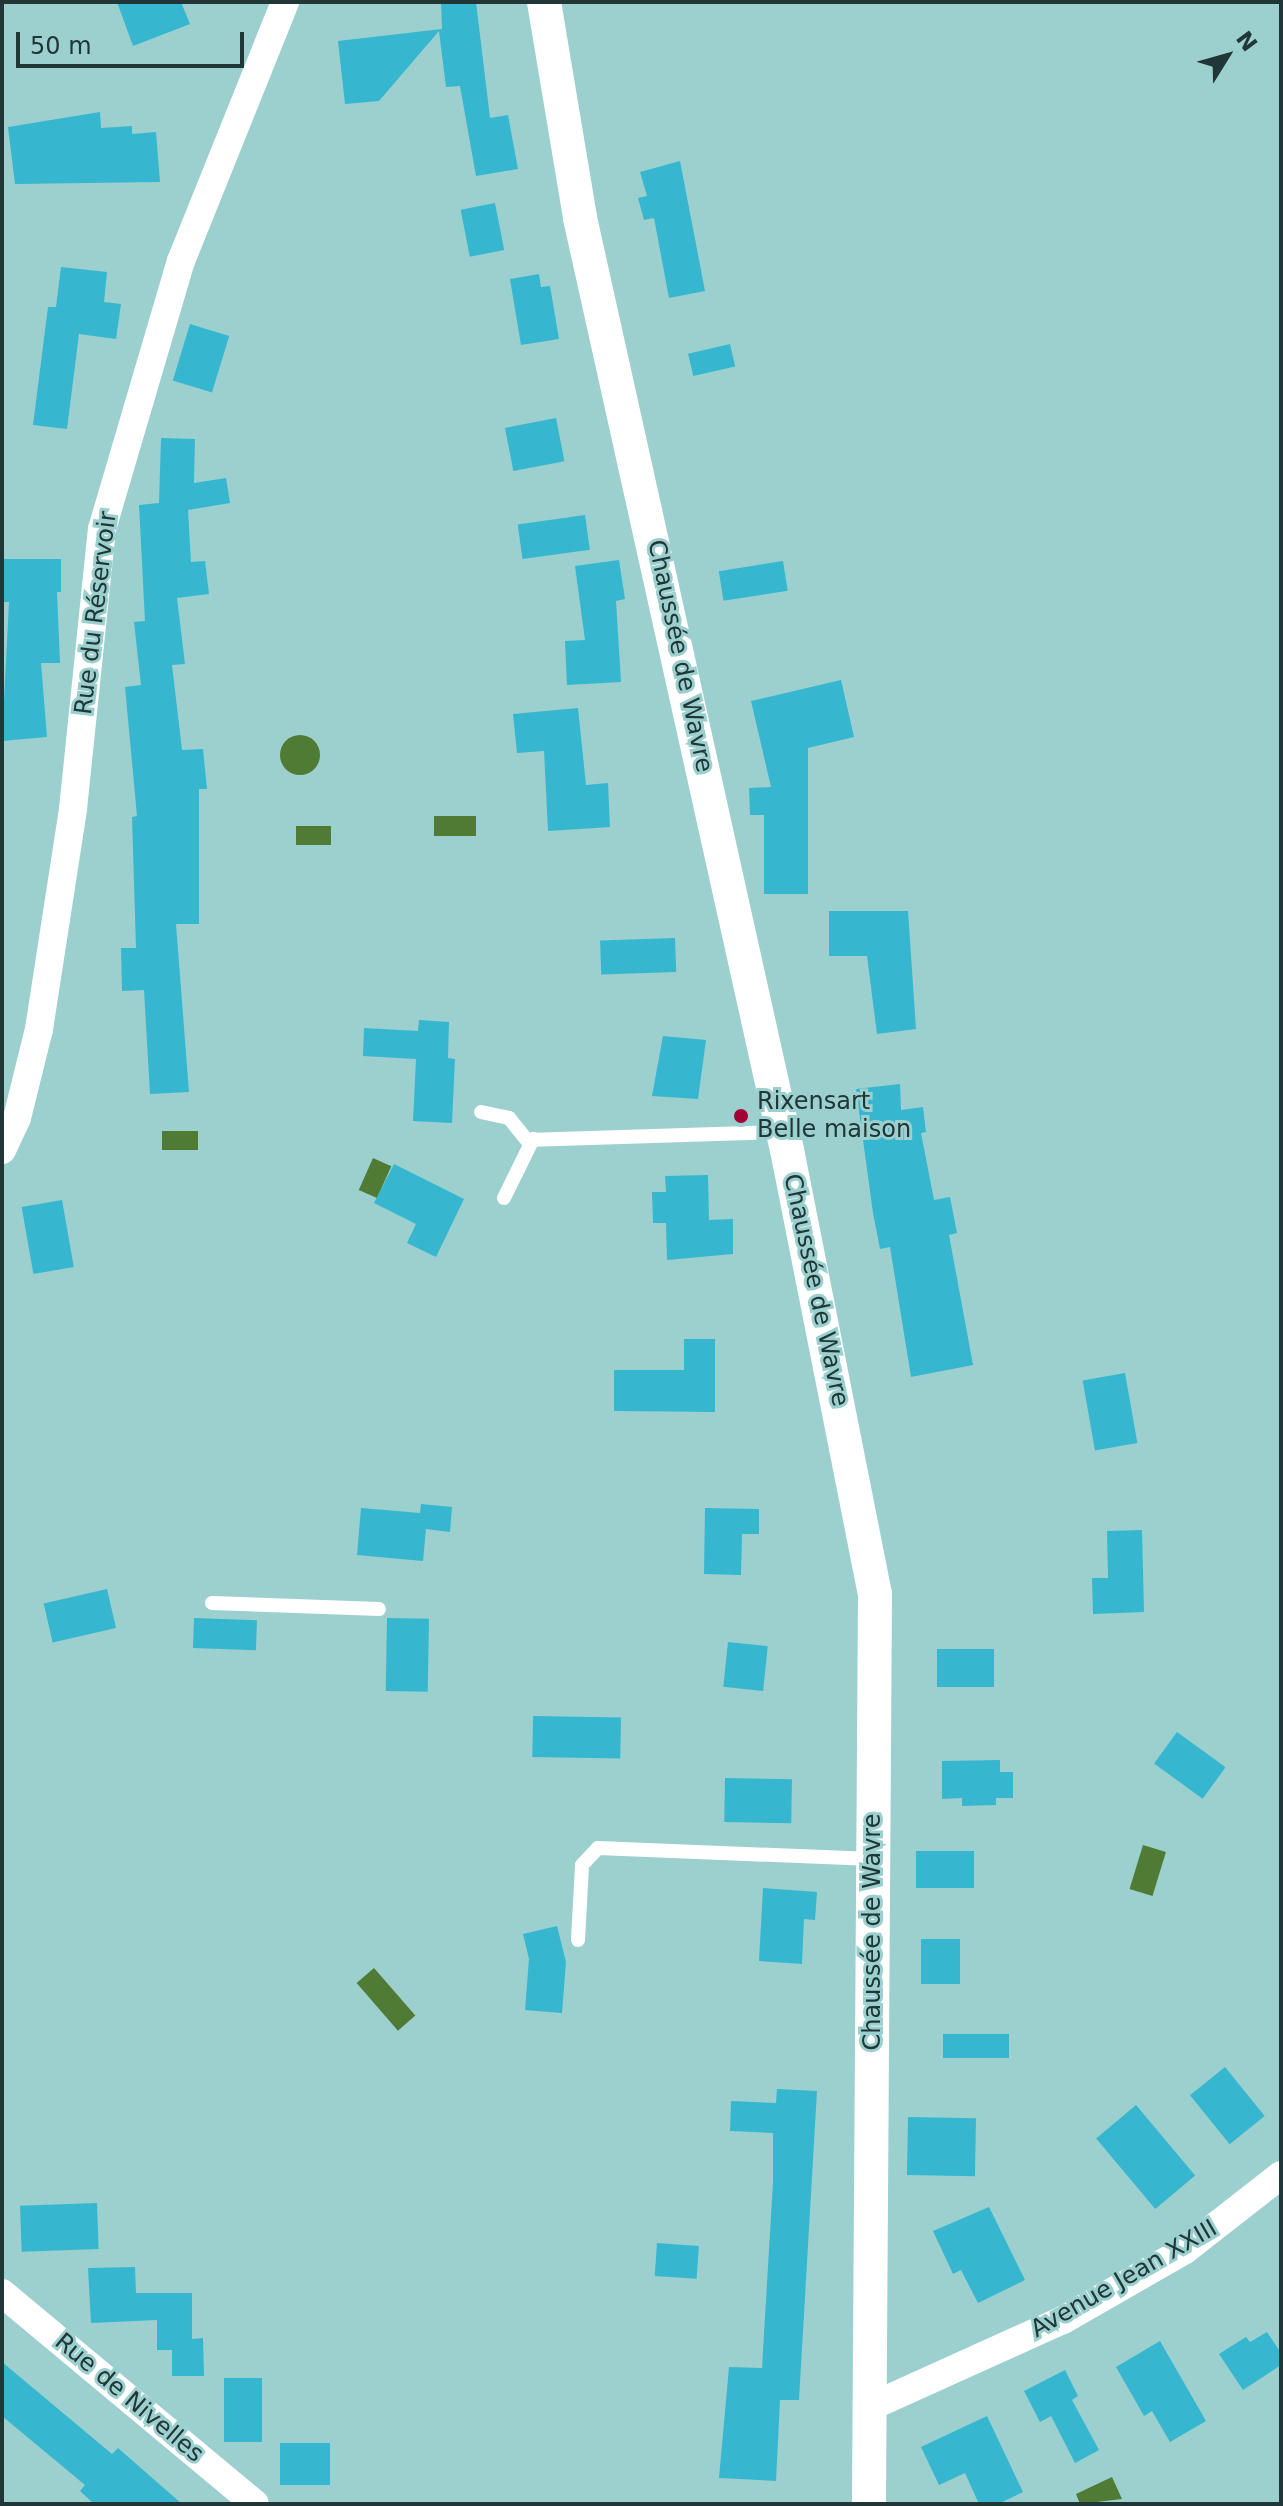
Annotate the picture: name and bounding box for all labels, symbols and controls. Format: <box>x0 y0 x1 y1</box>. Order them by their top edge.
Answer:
scale bar <box>20 16 248 66</box>
north arrow <box>1187 16 1267 96</box>
text: N <box>1231 26 1262 56</box>
text: 50 m <box>30 32 92 60</box>
street label: Rue du Réservoir <box>69 510 123 716</box>
street label: Chaussée de Wavre <box>641 537 719 775</box>
place label: Rixensart Belle maison <box>757 1088 911 1144</box>
marker: Rixensart Belle maison <box>732 1107 750 1125</box>
street label: Chaussée de Wavre <box>777 1171 855 1409</box>
street label: Chaussée de Wavre <box>859 1814 887 2050</box>
street label: Avenue Jean XXIII <box>1026 2214 1222 2344</box>
street label: Rue de Nivelles <box>49 2328 209 2468</box>

